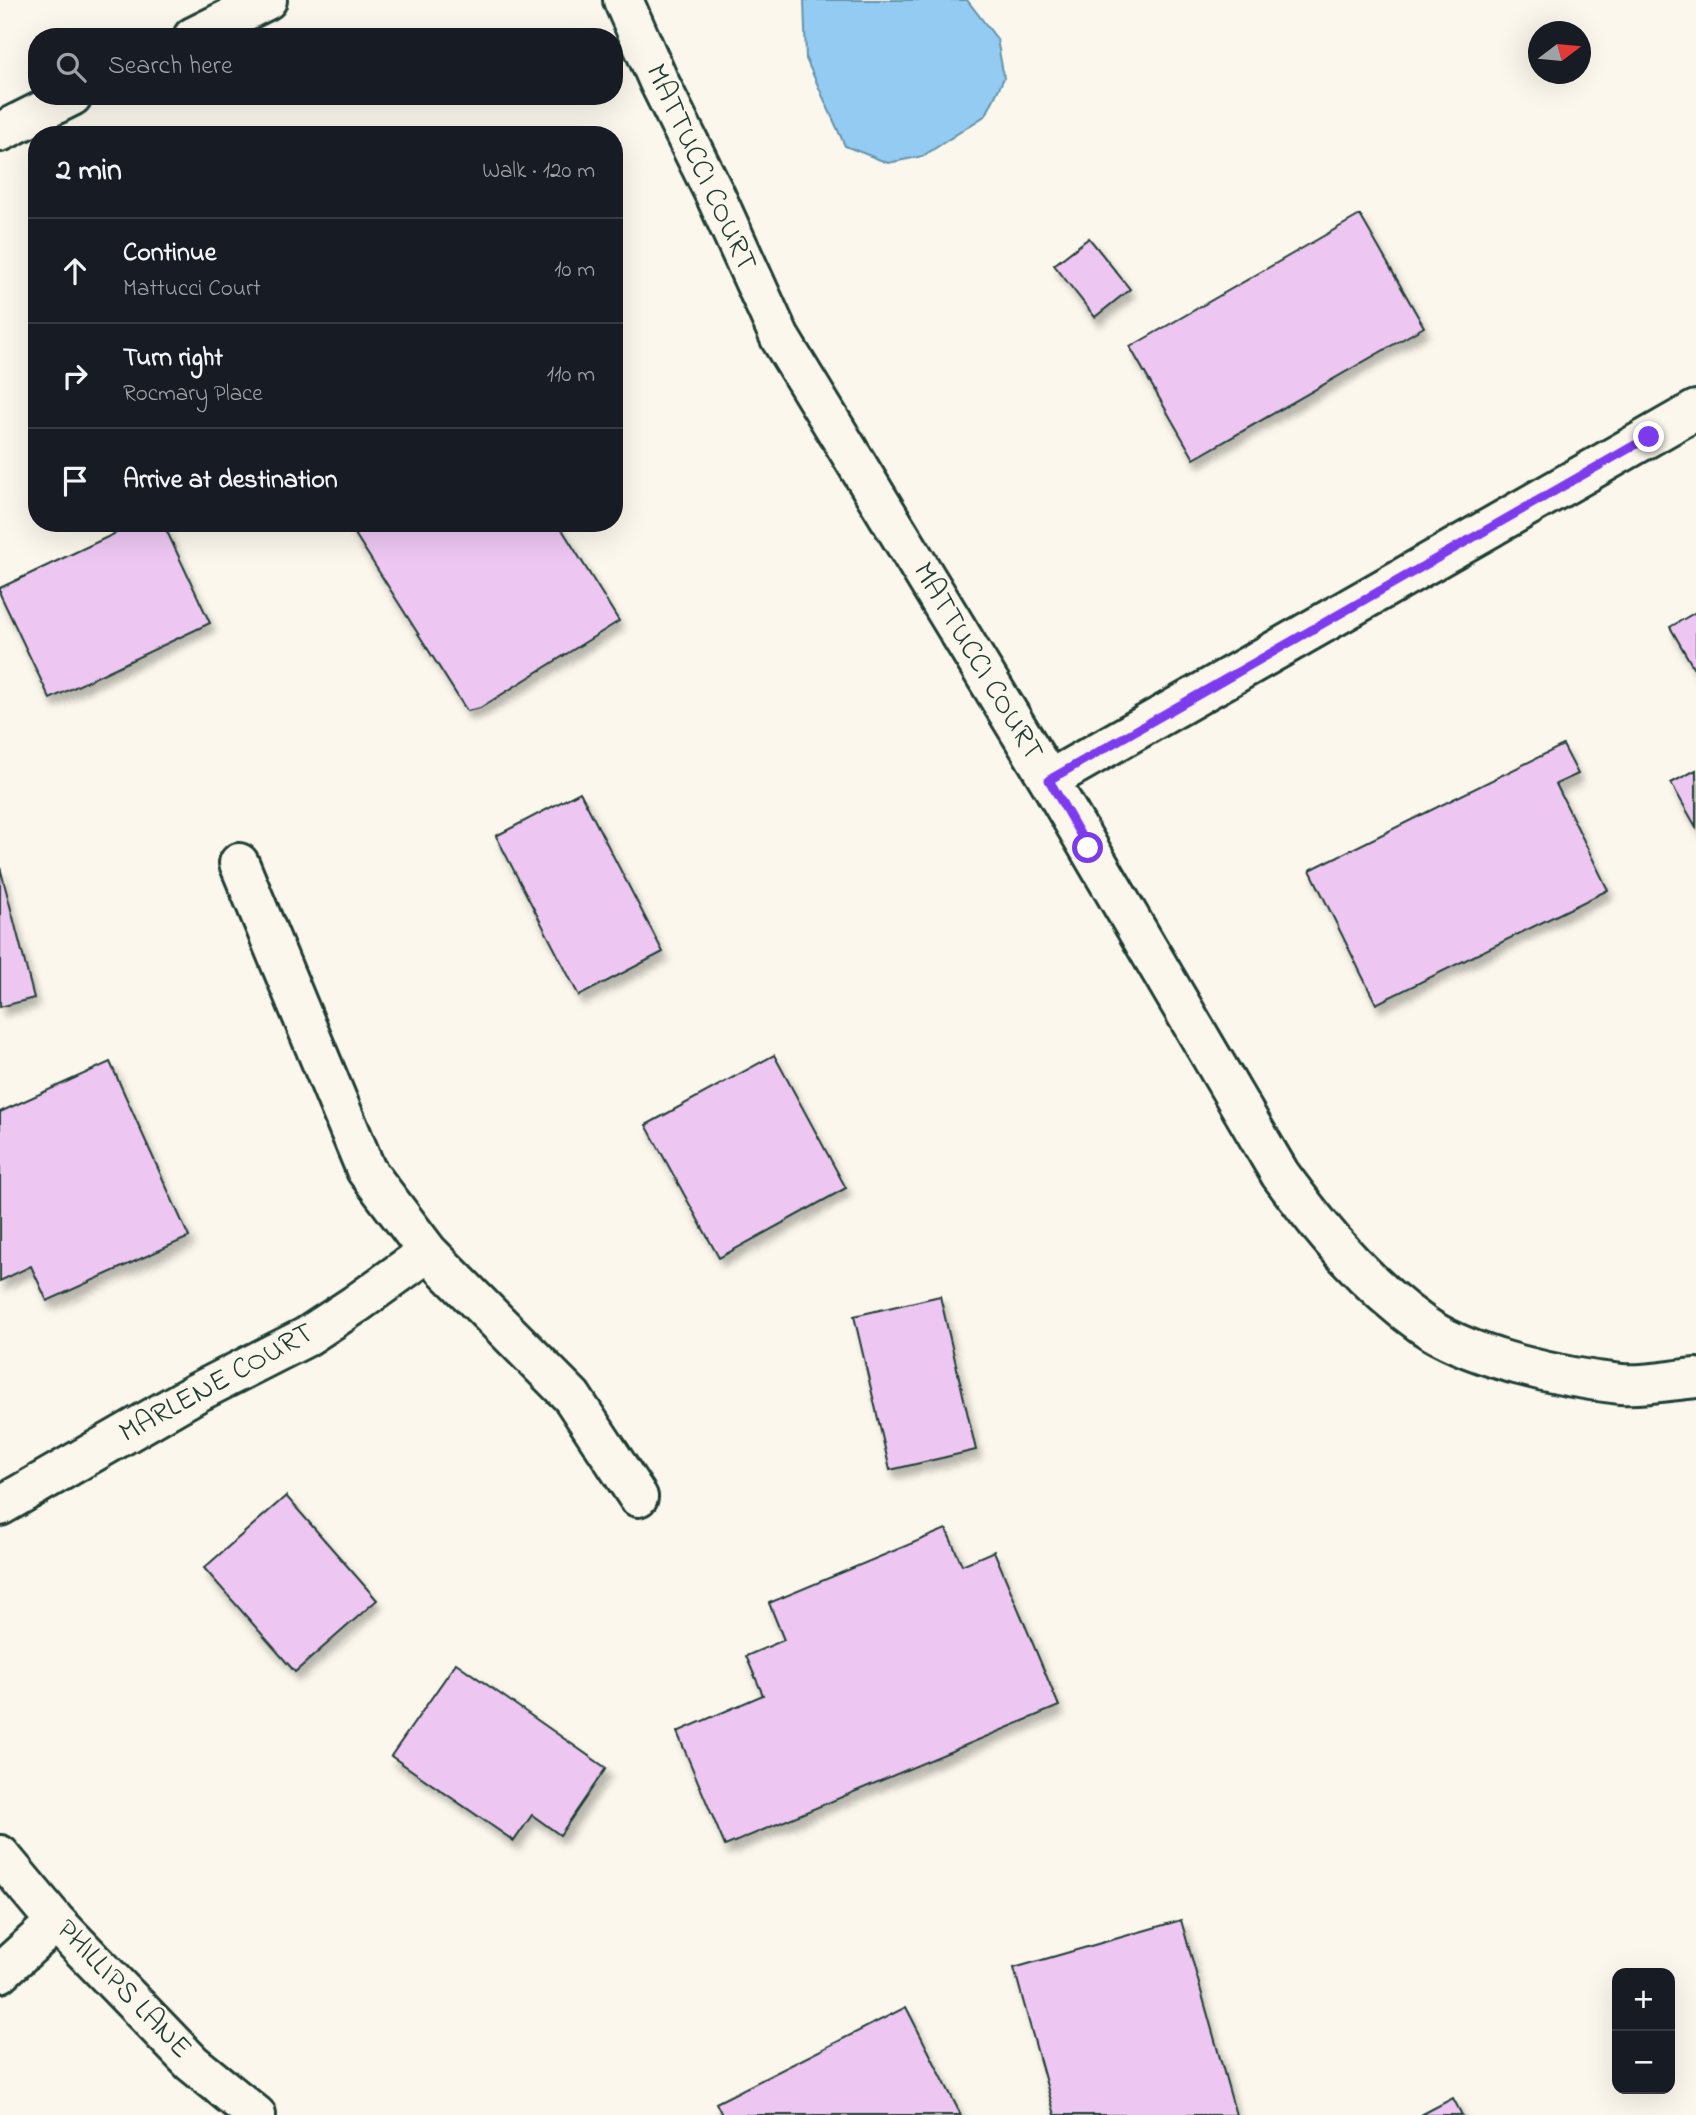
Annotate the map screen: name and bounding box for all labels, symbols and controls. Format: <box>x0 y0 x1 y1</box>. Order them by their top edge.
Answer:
north arrow <box>1528 21 1591 84</box>
search box <box>28 28 623 105</box>
icon: search <box>52 48 90 86</box>
text: Search here <box>108 48 233 86</box>
street label: MATTUCCI COURT <box>633 57 767 279</box>
text: 2 min <box>56 150 122 194</box>
text: Walk · 120 m <box>482 155 595 188</box>
text: Continue <box>123 235 216 273</box>
icon: ahead <box>56 252 94 290</box>
text: 10 m <box>554 254 595 287</box>
text: Mattucci Court <box>123 273 261 306</box>
text: Turn right <box>123 340 223 378</box>
icon: right <box>56 357 94 395</box>
text: 110 m <box>547 359 595 392</box>
text: Rocmary Place <box>123 378 263 411</box>
route end <box>1633 421 1664 452</box>
icon: arrive <box>56 462 94 500</box>
text: Arrive at destination <box>123 462 338 500</box>
street label: MATTUCCI COURT <box>900 554 1054 770</box>
route start <box>1072 832 1103 863</box>
street label: MARLENE COURT <box>112 1312 322 1456</box>
street label: PHILLIPS LANE <box>45 1910 201 2070</box>
map controls <box>1612 1968 1675 2094</box>
button: + <box>1612 1968 1675 2031</box>
button: − <box>1612 2031 1675 2094</box>

